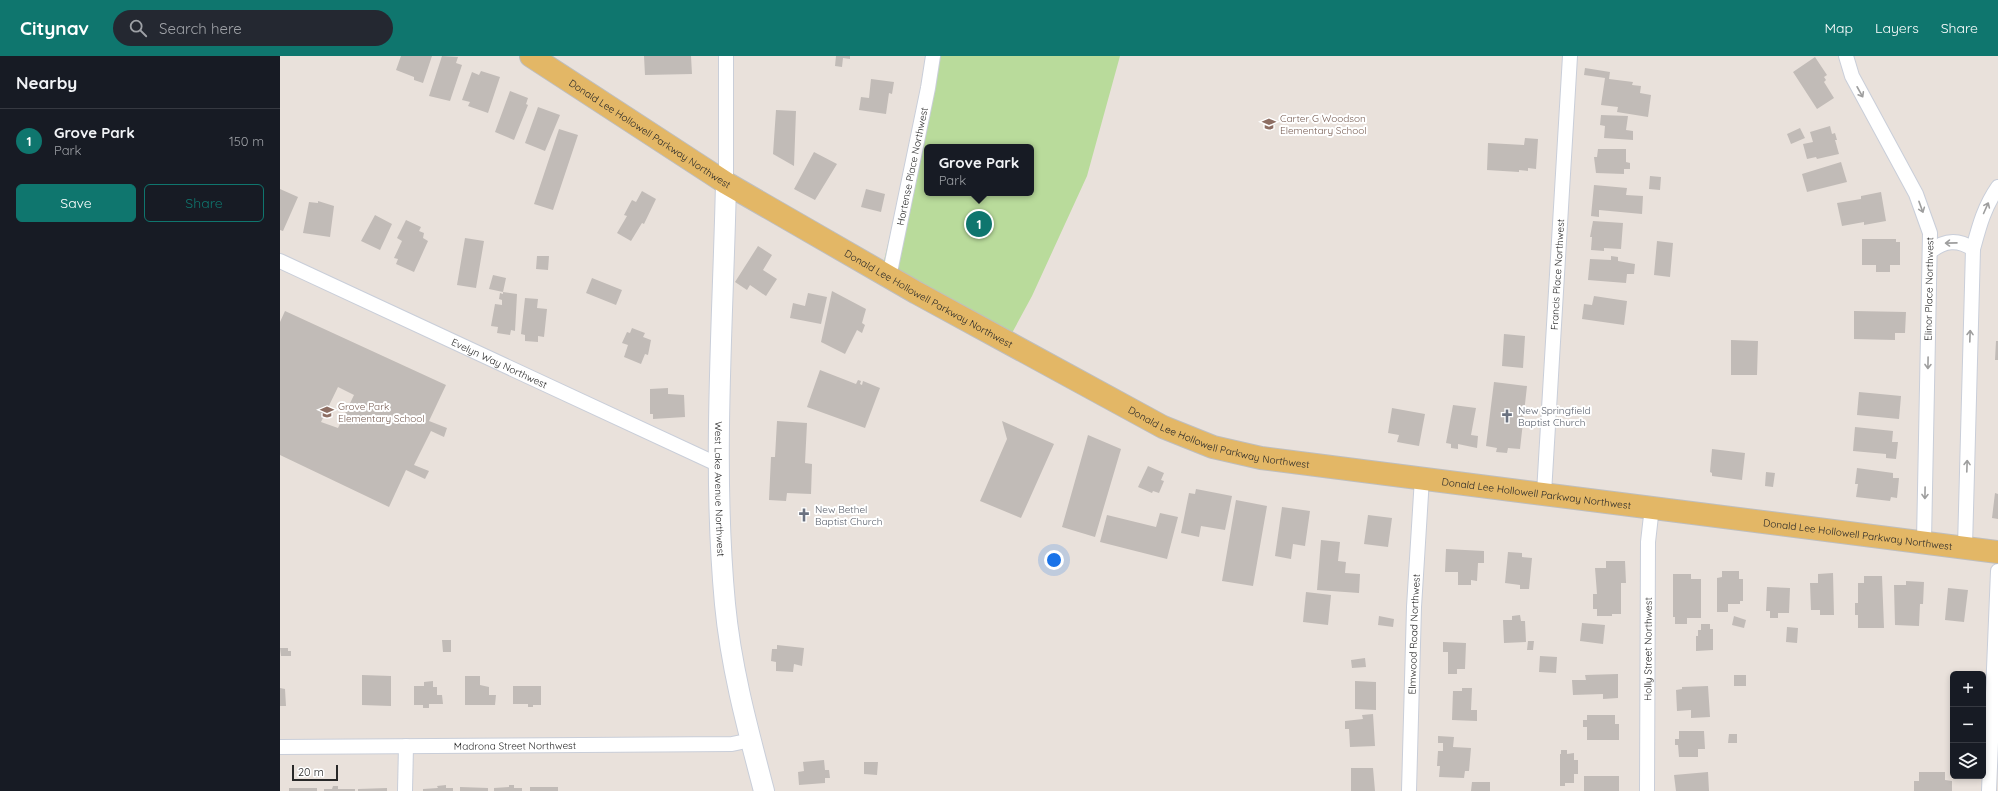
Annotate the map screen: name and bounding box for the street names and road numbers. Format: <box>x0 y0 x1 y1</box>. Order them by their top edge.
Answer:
street label: Donald Lee Hollowell Parkway Northwest <box>567 76 734 191</box>
street label: Hortense Place Northwest <box>893 105 930 227</box>
street label: Francis Place Northwest <box>1547 218 1567 330</box>
street label: Elinor Place Northwest <box>1922 236 1936 341</box>
street label: Donald Lee Hollowell Parkway Northwest <box>842 246 1016 351</box>
street label: Evelyn Way Northwest <box>449 335 550 391</box>
street label: Donald Lee Hollowell Parkway Northwest <box>1126 403 1311 471</box>
street label: West Lake Avenue Northwest <box>712 421 728 558</box>
street label: Donald Lee Hollowell Parkway Northwest <box>1441 475 1632 512</box>
street label: Donald Lee Hollowell Parkway Northwest <box>1762 516 1954 553</box>
street label: Elmwood Road Northwest <box>1405 573 1423 695</box>
street label: Holly Street Northwest <box>1641 596 1654 701</box>
street label: Madrona Street Northwest <box>454 739 577 752</box>

